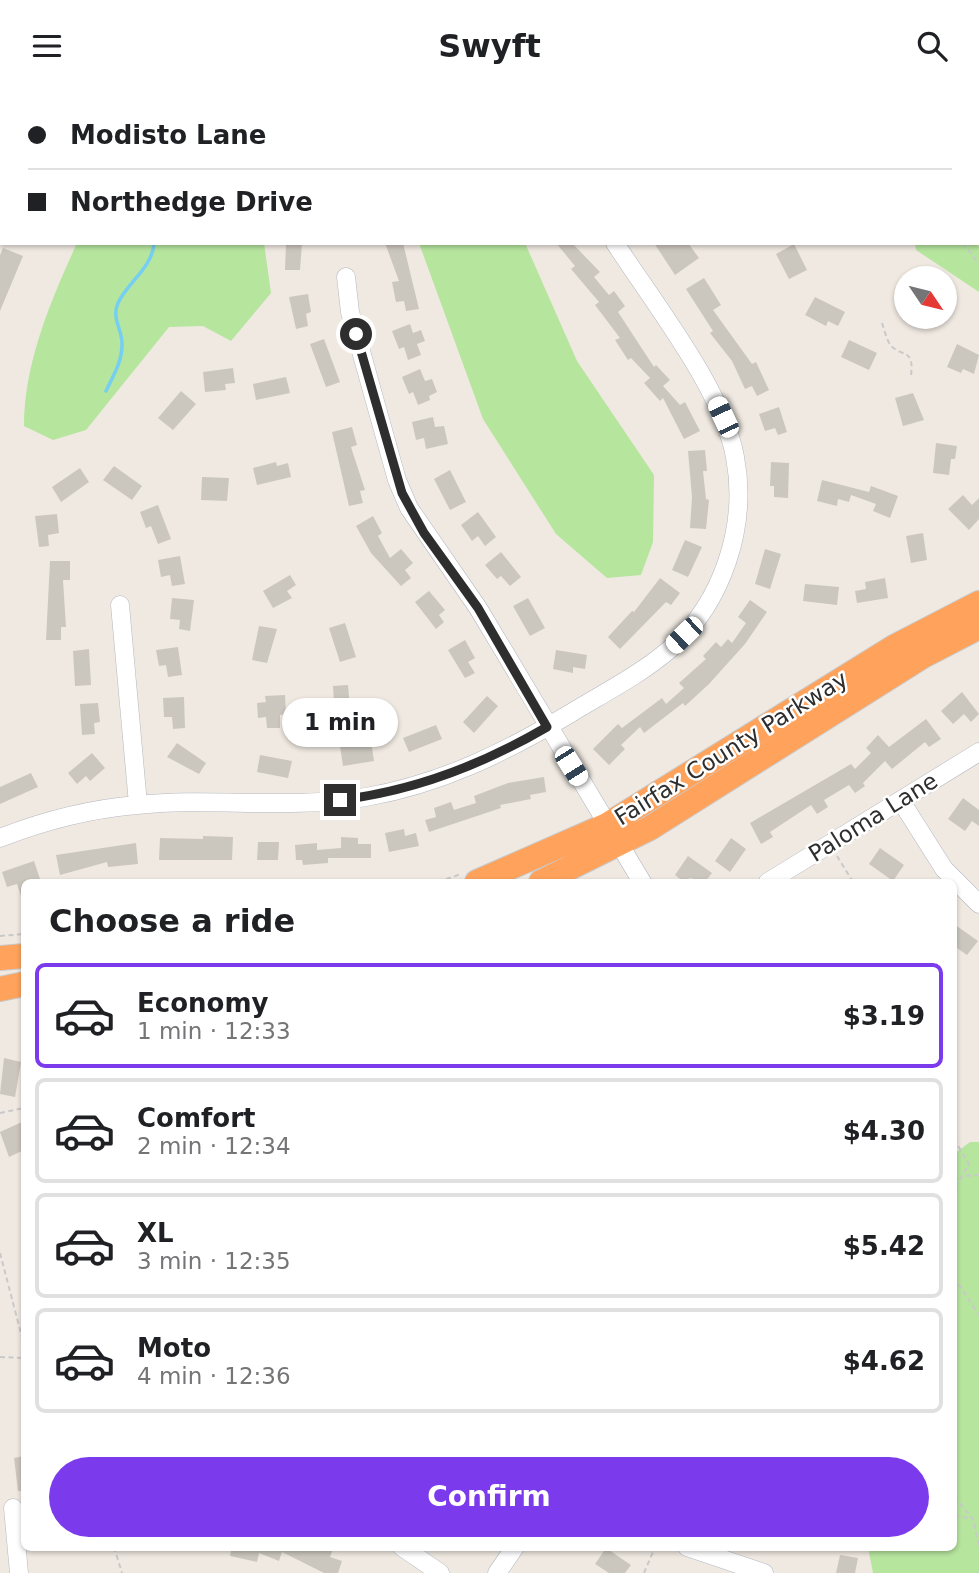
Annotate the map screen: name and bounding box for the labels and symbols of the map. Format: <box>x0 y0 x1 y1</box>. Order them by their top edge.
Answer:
north arrow <box>894 266 957 329</box>
route start <box>340 318 372 350</box>
car <box>705 394 742 440</box>
car <box>662 613 707 657</box>
street label: Fairfax County Parkway <box>610 666 852 830</box>
callout: 1 min <box>282 699 398 747</box>
car <box>551 743 592 789</box>
street label: Paloma Lane <box>804 767 942 867</box>
route end <box>324 784 356 816</box>

